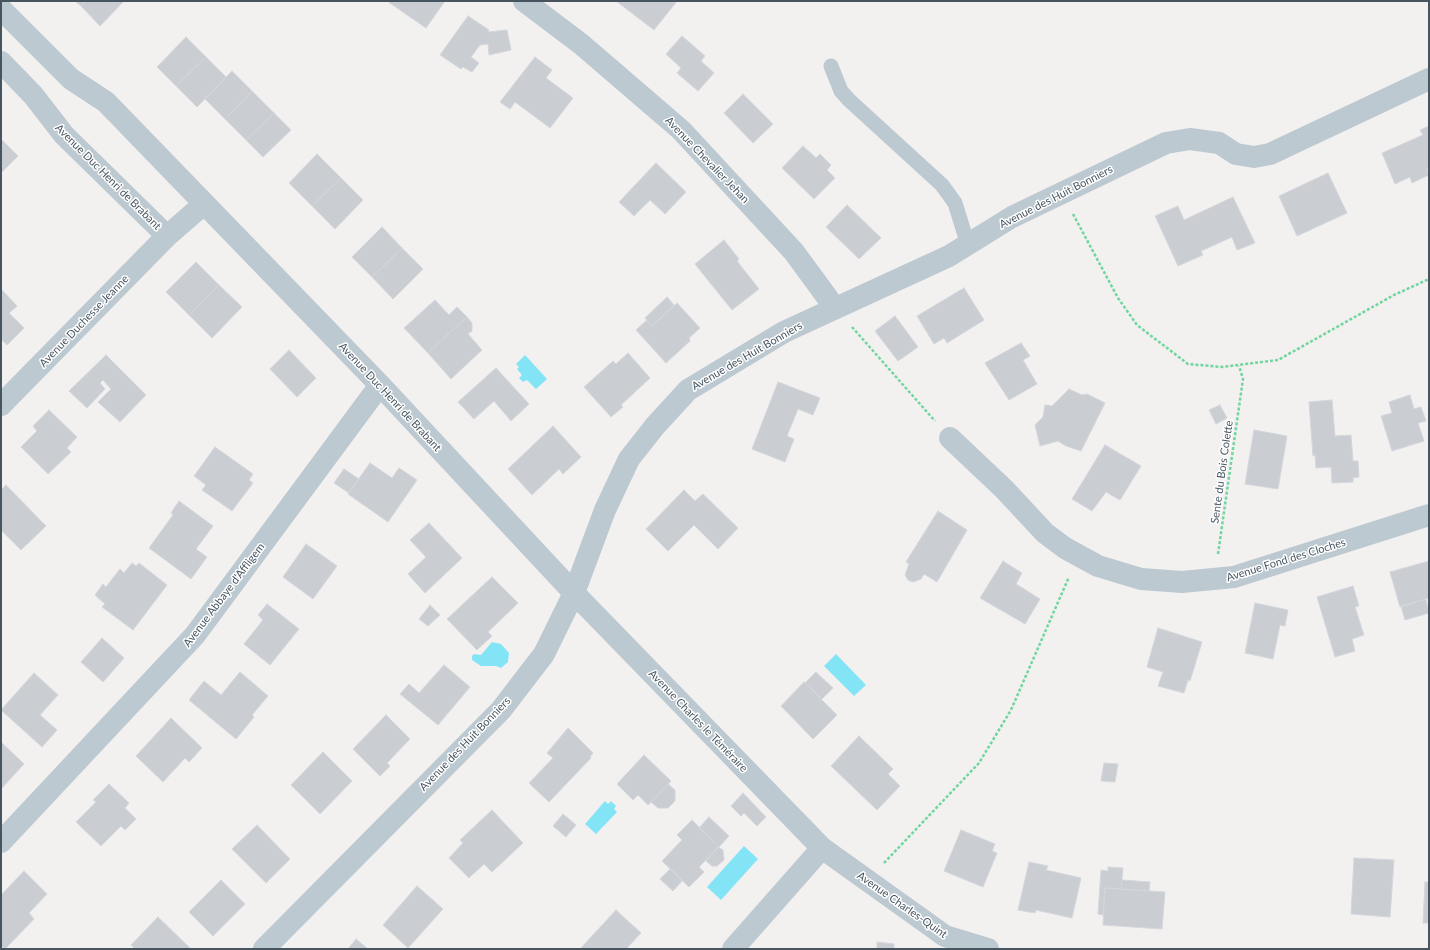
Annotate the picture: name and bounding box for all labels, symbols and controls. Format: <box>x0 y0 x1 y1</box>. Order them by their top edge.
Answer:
street label: Avenue Chevalier Jehan <box>662 114 752 206</box>
street label: Avenue Duc Henri de Brabant <box>52 121 164 233</box>
street label: Avenue des Huit Bonniers <box>997 163 1115 231</box>
street label: Avenue Duchesse Jeanne <box>37 272 131 370</box>
street label: Avenue des Huit Bonniers <box>689 319 805 393</box>
street label: Avenue Duc Henri de Brabant <box>336 340 444 454</box>
street label: Sente du Bois Colette <box>1208 420 1236 524</box>
street label: Avenue Fond des Cloches <box>1225 536 1347 584</box>
street label: Avenue Abbaye d'Affligem <box>181 541 267 649</box>
street label: Avenue Charles le Téméraire <box>646 667 750 775</box>
street label: Avenue des Huit Bonniers <box>417 694 513 794</box>
street label: Avenue Charles-Quint <box>854 869 950 941</box>

